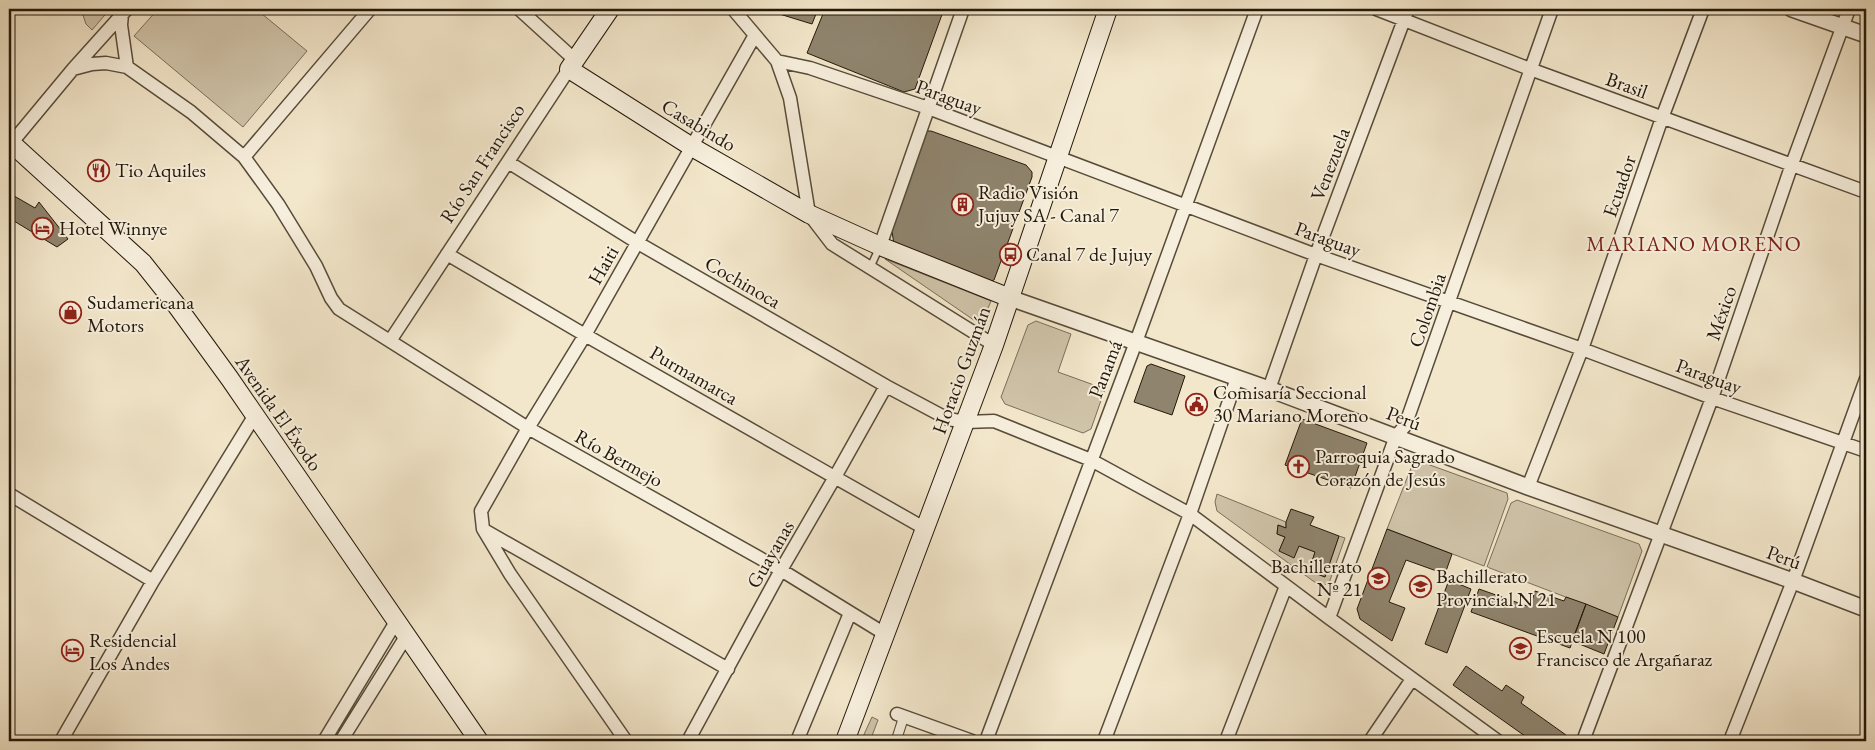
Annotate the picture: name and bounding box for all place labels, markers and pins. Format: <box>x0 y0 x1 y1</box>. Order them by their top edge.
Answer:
place label: Tio Aquiles <box>115 157 206 183</box>
restaurant icon: Tio Aquiles <box>87 158 111 182</box>
place label: Radio Visión Jujuy SA - Canal 7 <box>976 179 1119 228</box>
building icon: Radio Visión Jujuy SA - Canal 7 <box>950 192 974 216</box>
place label: Hotel Winnye <box>59 215 167 241</box>
hotel icon: Hotel Winnye <box>31 216 55 240</box>
place label: Canal 7 de Jujuy <box>1026 241 1152 267</box>
bus stop icon: Canal 7 de Jujuy <box>998 242 1022 266</box>
place label: Sudamericana Motors <box>87 289 194 338</box>
shop icon: Sudamericana Motors <box>59 301 83 325</box>
place label: Comisaría Seccional 30 Mariano Moreno <box>1213 379 1368 428</box>
public building icon: Comisaría Seccional 30 Mariano Moreno <box>1185 392 1209 416</box>
place label: Parroquia Sagrado Corazón de Jesús <box>1315 443 1455 492</box>
church icon: Parroquia Sagrado Corazón de Jesús <box>1287 455 1311 479</box>
place label: Bachillerato Nº 21 <box>1271 553 1362 602</box>
place label: Bachillerato Provincial N 21 <box>1436 563 1556 612</box>
school or university icon: Bachillerato Nº 21 <box>1366 566 1390 590</box>
school or university icon: Bachillerato Provincial N 21 <box>1408 575 1432 599</box>
place label: Escuela N 100 Francisco de Argañaraz <box>1536 623 1713 672</box>
place label: Residencial Los Andes <box>89 627 177 676</box>
school or university icon: Escuela N 100 Francisco de Argañaraz <box>1508 636 1532 660</box>
hotel icon: Residencial Los Andes <box>61 639 85 663</box>

